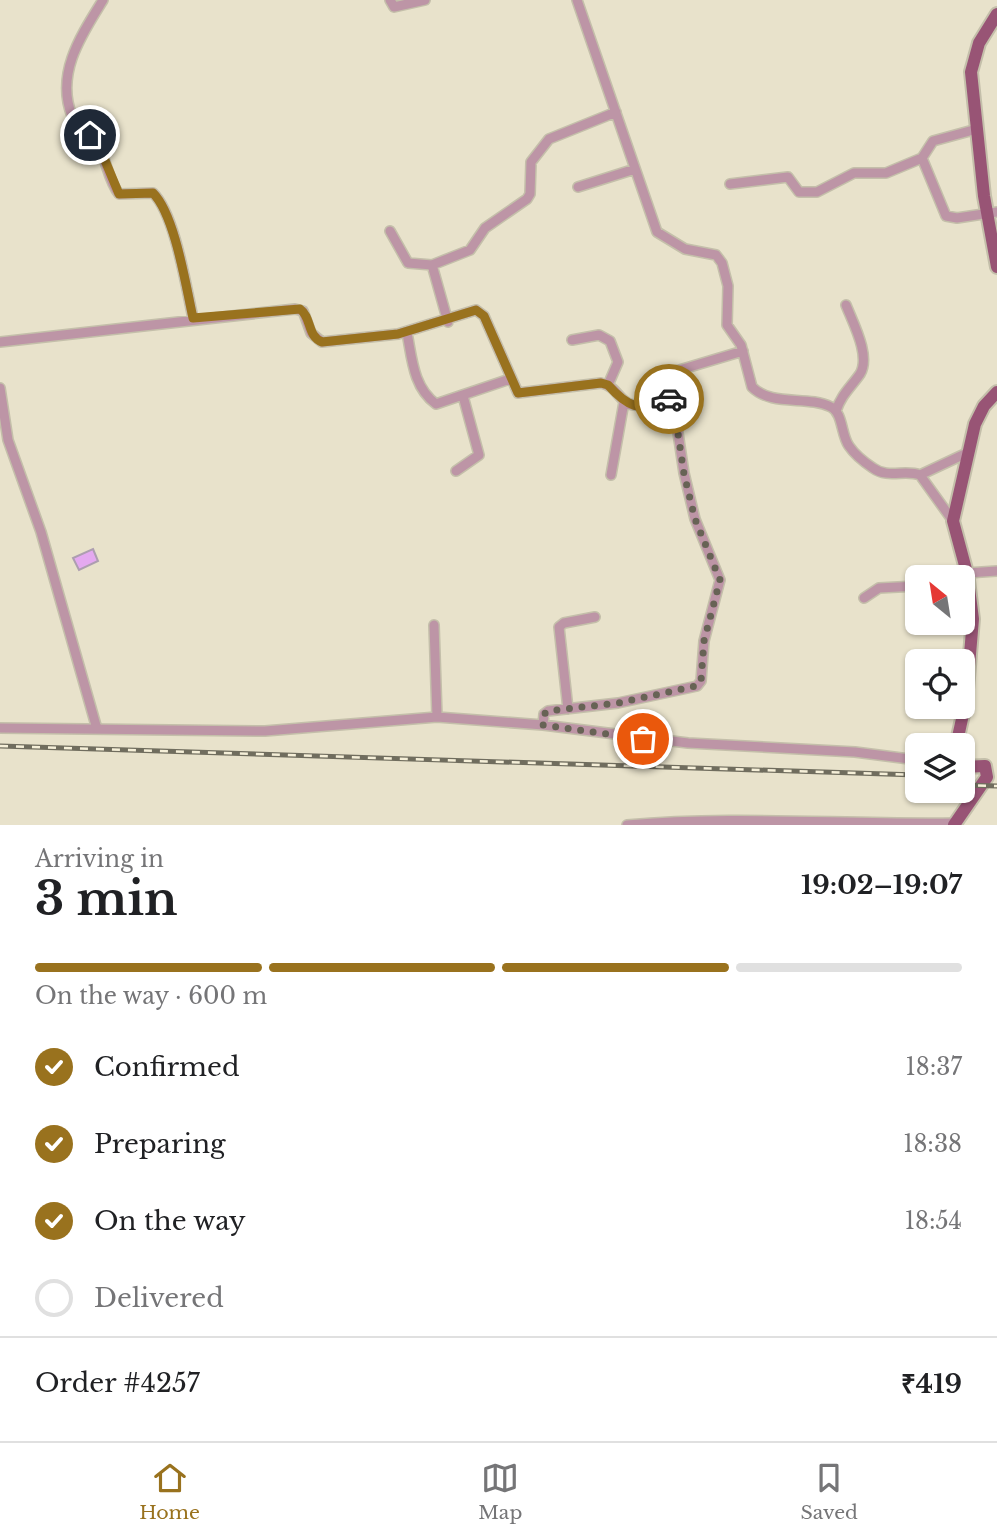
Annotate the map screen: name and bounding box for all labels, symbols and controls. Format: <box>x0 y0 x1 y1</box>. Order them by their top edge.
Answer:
pin <box>60 105 120 165</box>
icon: home <box>71 116 109 154</box>
courier <box>634 364 704 434</box>
icon: car <box>650 380 688 418</box>
north arrow <box>905 565 975 635</box>
map controls <box>905 565 975 803</box>
button: locate <box>905 649 975 719</box>
pin <box>613 709 673 769</box>
icon: bag <box>624 720 662 758</box>
button: layers <box>905 733 975 803</box>
text: Arriving in <box>35 845 164 873</box>
text: 19:02–19:07 <box>801 869 962 901</box>
text: 3 min <box>35 870 177 927</box>
text: On the way · 600 m <box>35 982 267 1010</box>
icon: check <box>35 1048 73 1086</box>
text: Confirmed <box>94 1051 239 1083</box>
text: 18:37 <box>906 1053 962 1081</box>
icon: check <box>35 1125 73 1163</box>
text: Preparing <box>94 1128 226 1160</box>
text: 18:38 <box>903 1130 962 1158</box>
icon: check <box>35 1202 73 1240</box>
text: On the way <box>94 1205 246 1237</box>
text: 18:54 <box>905 1207 962 1235</box>
text: Delivered <box>94 1282 224 1314</box>
text: Order #4257 <box>35 1367 200 1399</box>
text: ₹419 <box>901 1368 962 1400</box>
tab: Home <box>139 1459 200 1524</box>
tab: Map <box>478 1459 522 1524</box>
tab: Saved <box>801 1459 858 1524</box>

